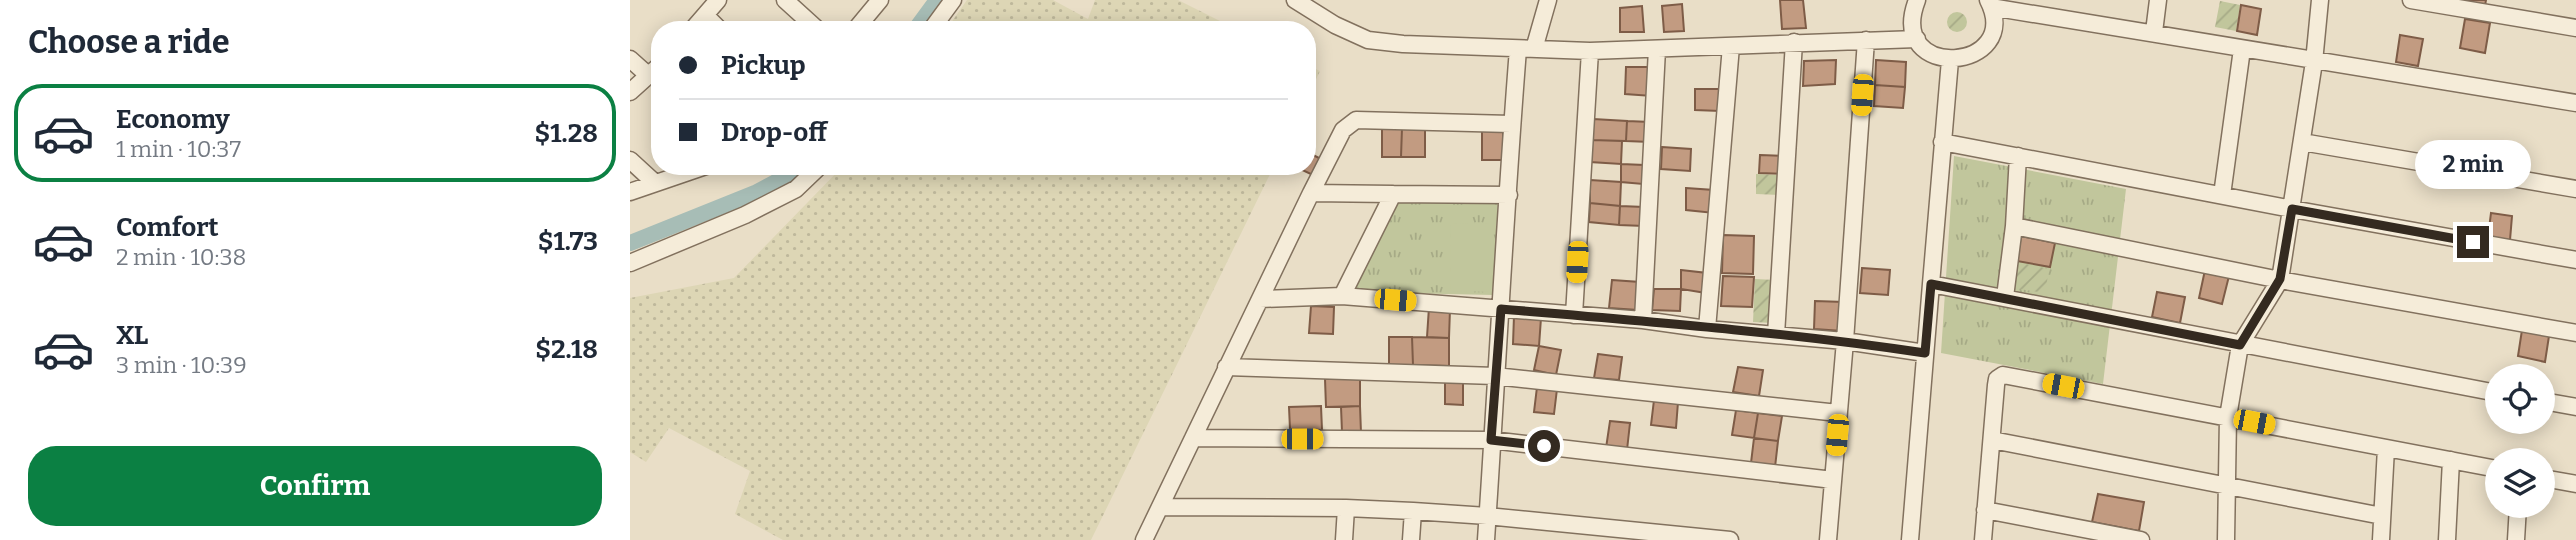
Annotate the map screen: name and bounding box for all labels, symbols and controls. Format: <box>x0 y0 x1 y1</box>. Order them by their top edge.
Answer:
text: Choose a ride <box>28 23 229 61</box>
text: Pickup <box>721 50 806 81</box>
car <box>1851 73 1874 117</box>
icon: car <box>32 102 95 165</box>
text: Economy <box>116 104 230 135</box>
text: Drop-off <box>721 117 827 148</box>
text: $1.28 <box>535 118 598 149</box>
text: 1 min · 10:37 <box>116 135 241 163</box>
callout: 2 min <box>2415 140 2531 190</box>
text: 2 min <box>2442 150 2504 178</box>
icon: car <box>32 210 95 273</box>
text: Comfort <box>116 212 219 243</box>
text: $1.73 <box>538 226 598 257</box>
route end <box>2457 226 2489 258</box>
car <box>1566 240 1589 284</box>
text: 2 min · 10:38 <box>116 243 246 271</box>
car <box>1374 288 1417 312</box>
icon: car <box>32 318 95 381</box>
text: XL <box>116 320 148 351</box>
text: $2.18 <box>535 334 598 365</box>
text: 3 min · 10:39 <box>116 351 247 379</box>
map controls <box>2485 364 2555 518</box>
button: locate <box>2485 364 2555 434</box>
car <box>2041 372 2086 400</box>
car <box>2232 408 2277 436</box>
car <box>1825 413 1850 457</box>
car <box>1282 429 1324 450</box>
route start <box>1528 430 1560 462</box>
button: Confirm <box>28 446 602 526</box>
button: layers <box>2485 448 2555 518</box>

